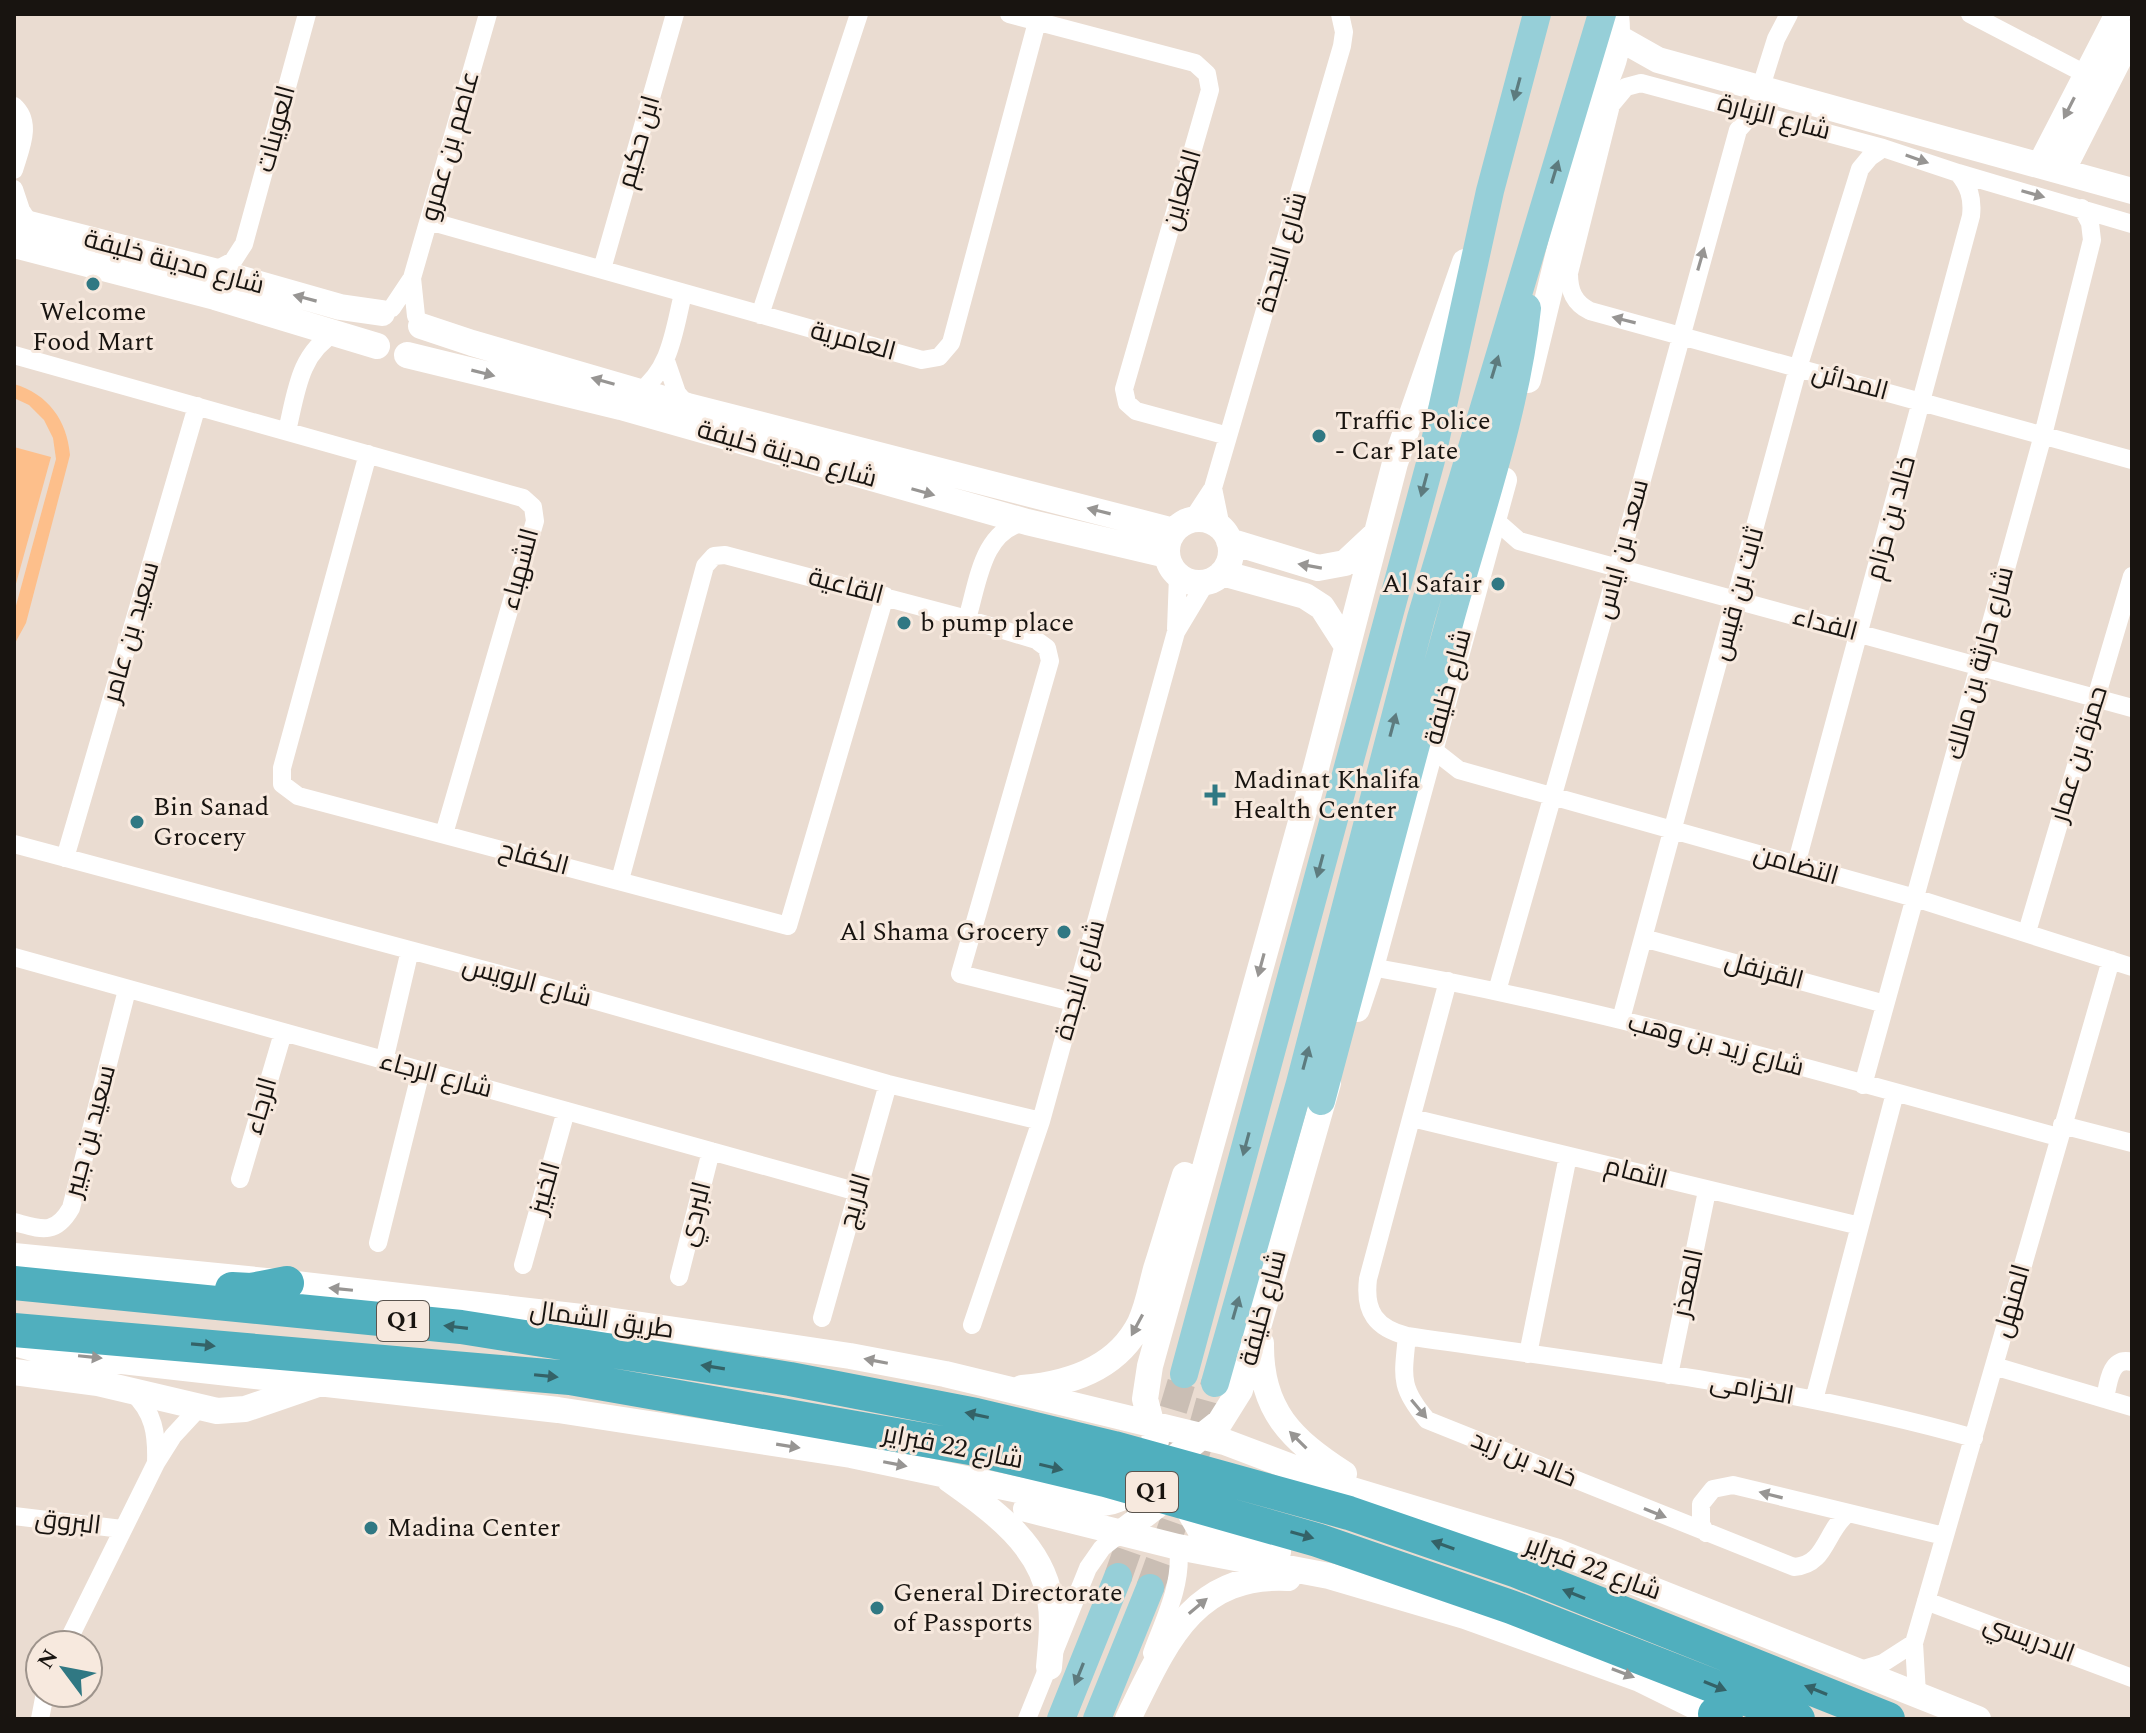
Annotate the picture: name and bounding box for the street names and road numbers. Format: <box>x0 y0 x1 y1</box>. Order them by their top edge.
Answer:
street label: عاصم بن عمرو <box>409 66 491 226</box>
street label: العوينات <box>245 81 307 177</box>
street label: شارع الزبارة <box>1713 83 1835 151</box>
street label: ابن حكيم <box>607 91 671 193</box>
street label: الظعاين <box>1151 145 1213 235</box>
street label: شارع النجدة <box>1246 187 1318 317</box>
street label: شارع مدينة خليفة <box>79 219 269 305</box>
street label: العامرية <box>806 310 900 372</box>
street label: المدائن <box>1807 353 1893 411</box>
street label: شارع مدينة خليفة <box>692 409 882 499</box>
street label: خالد بن حزام <box>1855 452 1927 584</box>
street label: سعد بن اياس <box>1584 475 1660 623</box>
street label: ثابت بن قيس <box>1701 523 1775 665</box>
street label: الشهباء <box>490 524 550 614</box>
street label: سعيد بن عامر <box>91 557 170 709</box>
street label: القاعية <box>804 557 888 615</box>
street label: شارع حارثة بن مالك <box>1935 562 2025 764</box>
street label: الفداء <box>1788 596 1862 652</box>
street label: شارع خليفة <box>1413 625 1483 749</box>
street label: حمزة بن عمار <box>2039 681 2119 829</box>
street label: الكفاح <box>495 830 573 886</box>
street label: التضامن <box>1749 834 1843 896</box>
street label: شارع النجدة <box>1044 915 1116 1045</box>
street label: القرنفل <box>1720 941 1808 1001</box>
street label: شارع الرويس <box>458 946 596 1018</box>
street label: شارع زيد بن وهب <box>1623 1002 1809 1088</box>
street label: شارع الرجاء <box>375 1041 497 1109</box>
street label: سعيد بن جبير <box>53 1061 127 1203</box>
street label: الرجاء <box>234 1073 288 1139</box>
street label: الثمام <box>1600 1146 1672 1200</box>
street label: الخبيز <box>518 1157 572 1221</box>
street label: الاريج <box>828 1169 882 1233</box>
street label: البردي <box>668 1177 722 1251</box>
street label: المعذر <box>1661 1245 1715 1323</box>
street label: شارع خليفة <box>1228 1246 1298 1370</box>
street label: المنهل <box>1982 1260 2042 1342</box>
street label: طريق الشمال <box>527 1290 677 1350</box>
road number: Q1 <box>377 1301 429 1341</box>
street label: الخزامى <box>1707 1362 1797 1416</box>
street label: شارع 22 فبراير <box>877 1413 1027 1480</box>
street label: خالد بن زيد <box>1465 1420 1583 1498</box>
road number: Q1 <box>1126 1472 1178 1512</box>
street label: البروق <box>33 1498 103 1546</box>
street label: شارع 22 فبراير <box>1517 1524 1667 1611</box>
street label: الادريسي <box>1978 1604 2080 1674</box>

